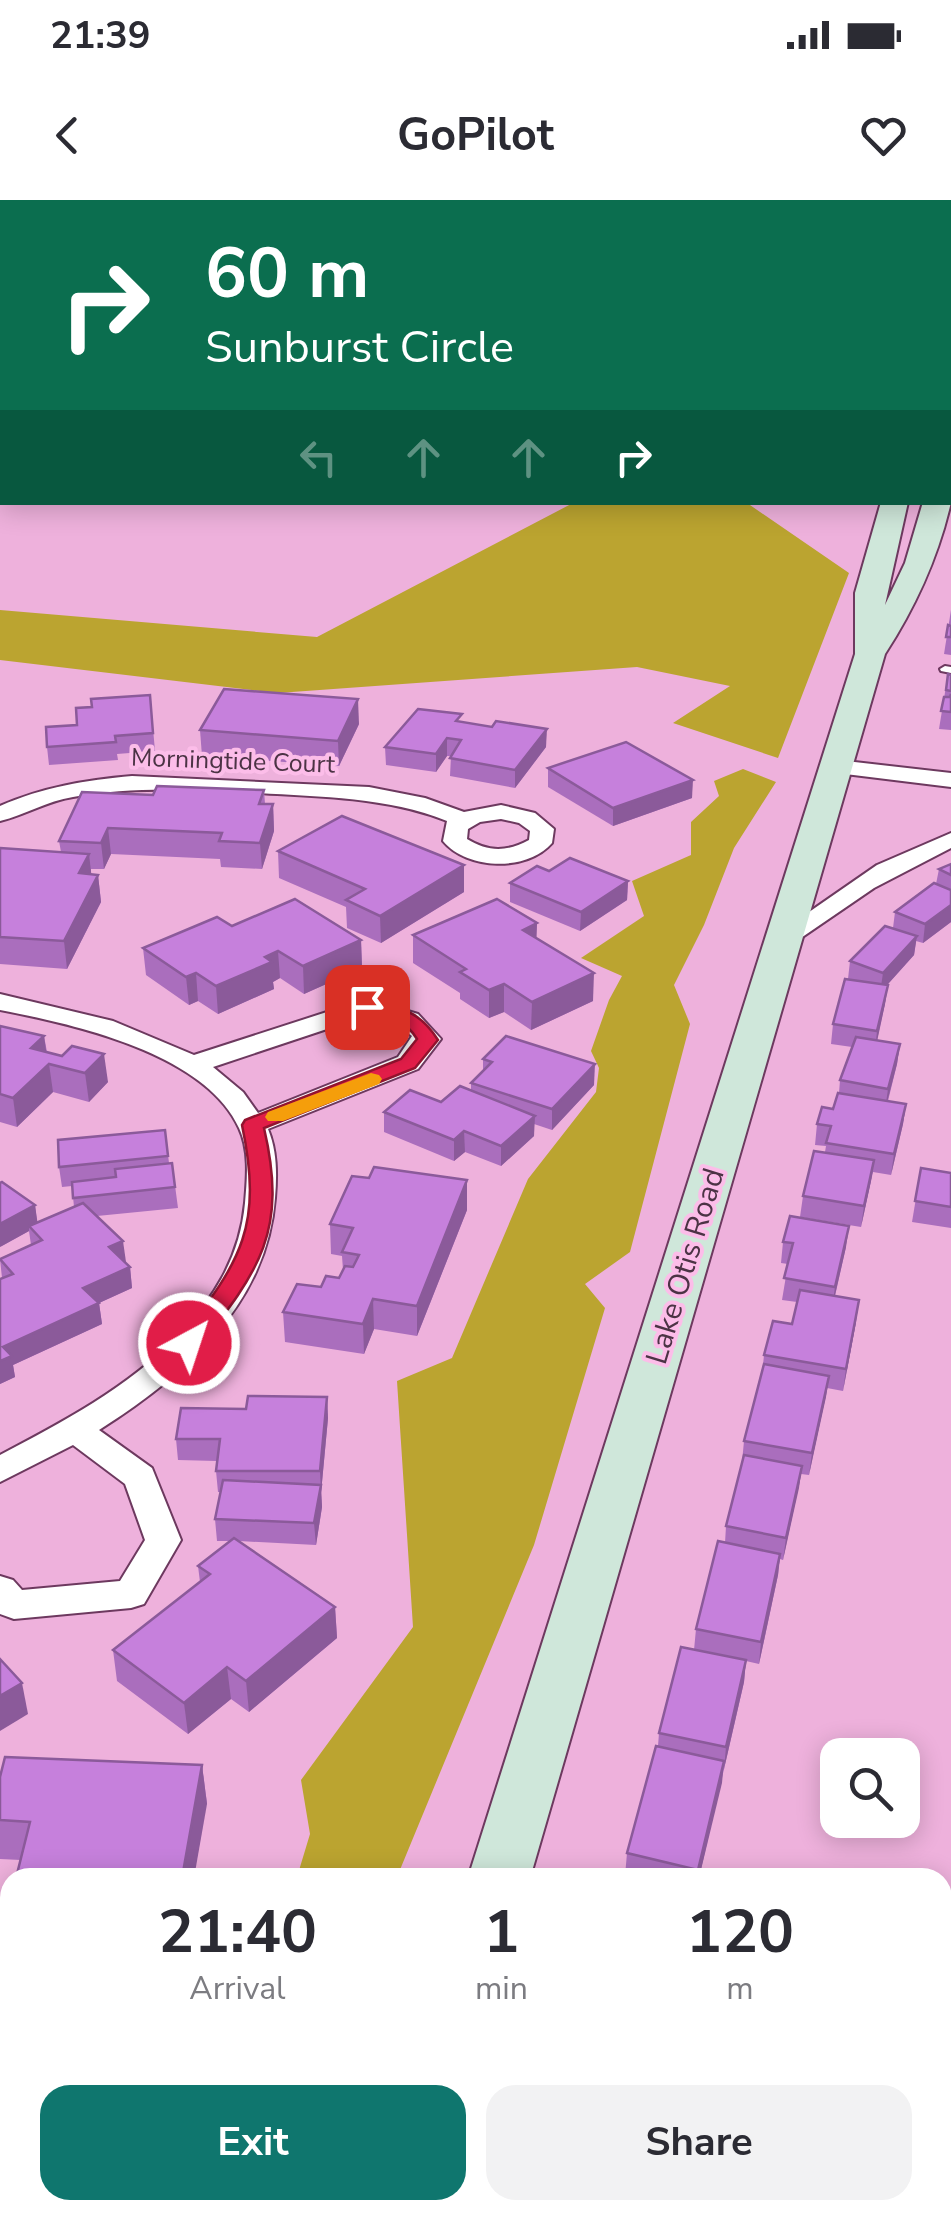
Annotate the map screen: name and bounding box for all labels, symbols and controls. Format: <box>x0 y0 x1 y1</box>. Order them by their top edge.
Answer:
text: 21:39 <box>50 10 151 61</box>
text: GoPilot <box>397 105 554 166</box>
icon: back <box>40 108 95 163</box>
icon: heart <box>856 108 911 163</box>
text: 60 m <box>205 226 369 322</box>
icon: right <box>40 240 170 370</box>
text: Sunburst Circle <box>205 317 514 378</box>
icon: left <box>291 430 346 485</box>
icon: ahead <box>396 430 451 485</box>
icon: ahead <box>501 430 556 485</box>
icon: right <box>606 430 661 485</box>
street label: Morningtide Court <box>130 740 336 782</box>
pin <box>325 965 410 1050</box>
icon: arrive <box>340 980 395 1035</box>
street label: Lake Otis Road <box>636 1163 735 1369</box>
position arrow <box>137 1291 241 1395</box>
map controls <box>820 1738 920 1838</box>
button: search <box>820 1738 920 1838</box>
text: 21:40 <box>158 1891 317 1973</box>
text: 1 <box>483 1891 519 1973</box>
text: 120 <box>686 1891 794 1973</box>
text: Arrival <box>189 1967 286 2010</box>
text: min <box>475 1967 528 2010</box>
text: m <box>726 1967 754 2010</box>
button: Exit <box>40 2085 466 2200</box>
button: Share <box>486 2085 912 2200</box>

